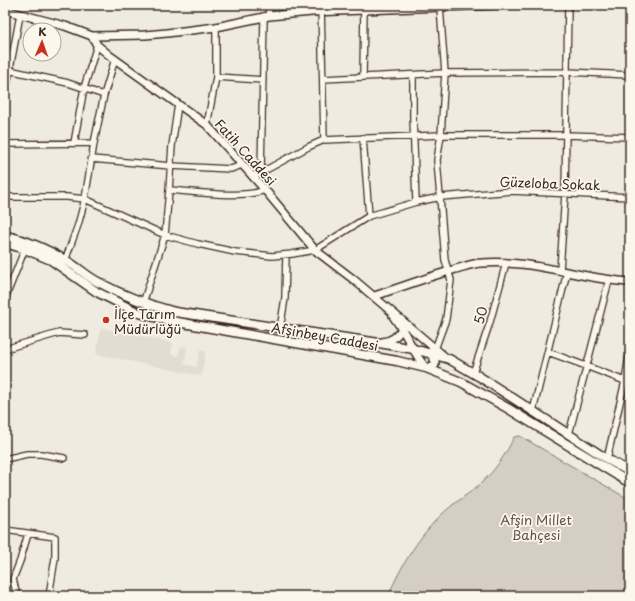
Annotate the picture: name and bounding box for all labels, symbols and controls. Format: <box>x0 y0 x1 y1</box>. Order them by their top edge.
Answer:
north arrow <box>22 22 62 62</box>
text: K <box>38 23 47 40</box>
street label: Fatih Caddesi <box>211 114 281 190</box>
street label: Güzeloba Sokak <box>499 172 601 194</box>
place label: İlçe Tarım Müdürlüğü <box>114 304 181 338</box>
street label: 50 <box>468 304 492 326</box>
marker: İlçe Tarım Müdürlüğü <box>101 315 111 325</box>
street label: Afşinbey Caddesi <box>270 317 380 355</box>
park label: Afşin Millet Bahçesi <box>500 510 572 544</box>

